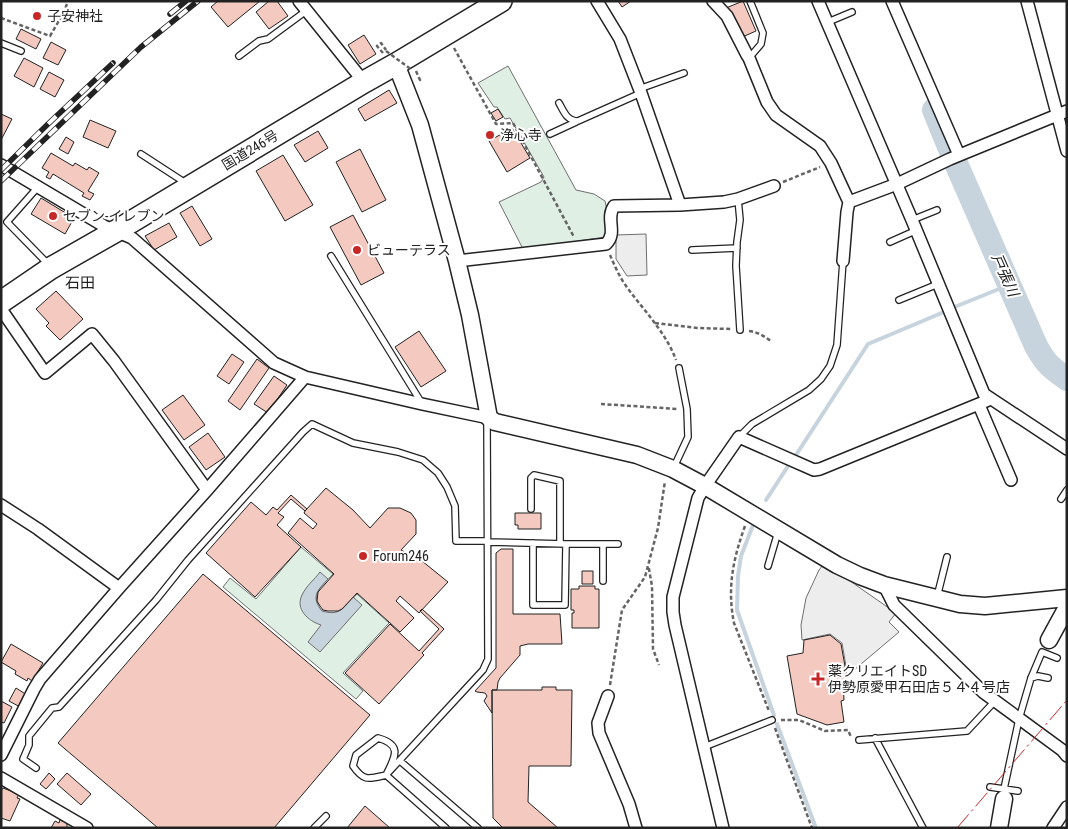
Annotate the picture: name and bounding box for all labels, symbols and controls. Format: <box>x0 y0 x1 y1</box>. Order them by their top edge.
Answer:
place label: 子安神社 <box>47 8 103 24</box>
marker: 子安神社 <box>31 10 43 22</box>
street label: 国道246号 <box>219 127 281 173</box>
place label: 浄心寺 <box>500 127 542 143</box>
marker: 浄心寺 <box>484 129 496 141</box>
place label: セブン-イレブン <box>63 208 164 224</box>
marker: セブン-イレブン <box>47 210 59 222</box>
place label: ビューテラス <box>367 242 451 258</box>
marker: ビューテラス <box>351 244 363 256</box>
water label: 戸張川 <box>988 251 1023 301</box>
district label: 石田 <box>65 274 95 292</box>
place label: Forum246 <box>373 548 429 564</box>
marker: Forum246 <box>357 550 369 562</box>
place label: 薬クリエイトSD 伊勢原愛甲石田店５４４号店 <box>828 663 1010 695</box>
marker: 薬クリエイトSD 伊勢原愛甲石田店５４４号店 <box>812 673 824 685</box>

